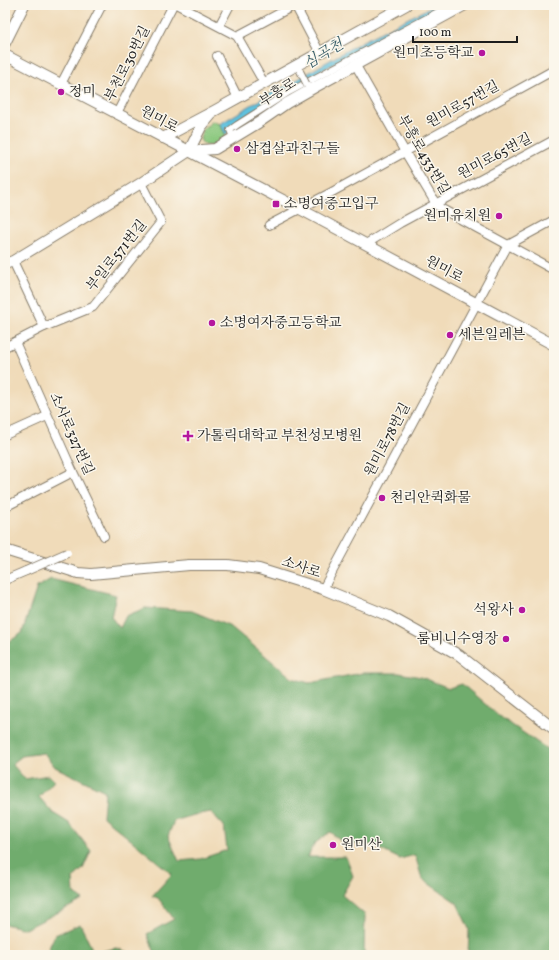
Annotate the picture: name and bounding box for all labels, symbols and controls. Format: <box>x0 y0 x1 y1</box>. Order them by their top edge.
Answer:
scale bar <box>413 18 517 44</box>
street label: 부천로30번길 <box>101 23 155 105</box>
text: 100 m <box>419 25 452 41</box>
water label: 심곡천 <box>300 34 349 75</box>
place label: 원미초등학교 <box>393 44 474 63</box>
marker: 원미초등학교 <box>477 48 487 58</box>
street label: 부흥로 <box>256 74 301 112</box>
street label: 원미로57번길 <box>423 77 503 133</box>
place label: 정미 <box>69 83 96 102</box>
marker: 정미 <box>56 87 66 97</box>
street label: 원미로 <box>137 102 182 138</box>
street label: 부흥로433번길 <box>392 111 454 199</box>
street label: 원미로65번길 <box>455 129 535 185</box>
place label: 삼겹살과친구들 <box>245 140 340 159</box>
marker: 삼겹살과친구들 <box>232 144 242 154</box>
place label: 소명여중고입구 <box>284 195 379 214</box>
marker: 소명여중고입구 <box>271 199 281 209</box>
place label: 원미유치원 <box>423 207 491 226</box>
marker: 원미유치원 <box>494 211 504 221</box>
street label: 부일로571번길 <box>82 216 152 296</box>
street label: 원미로 <box>422 252 467 288</box>
place label: 소명여자중고등학교 <box>220 314 342 333</box>
marker: 소명여자중고등학교 <box>207 318 217 328</box>
place label: 세븐일레븐 <box>458 326 526 345</box>
marker: 세븐일레븐 <box>445 330 455 340</box>
street label: 소사로327번길 <box>44 390 98 478</box>
street label: 원미로78번길 <box>361 400 415 480</box>
place label: 가톨릭대학교 부천성모병원 <box>197 427 362 446</box>
marker: 가톨릭대학교 부천성모병원 <box>182 430 194 442</box>
place label: 천리안퀵화물 <box>390 489 472 508</box>
marker: 천리안퀵화물 <box>377 493 387 503</box>
street label: 소사로 <box>279 553 324 583</box>
place label: 석왕사 <box>473 601 514 620</box>
marker: 석왕사 <box>517 605 527 615</box>
place label: 룸비니수영장 <box>417 630 498 649</box>
marker: 룸비니수영장 <box>501 634 511 644</box>
place label: 원미산 <box>341 836 382 855</box>
marker: 원미산 <box>328 840 338 850</box>

